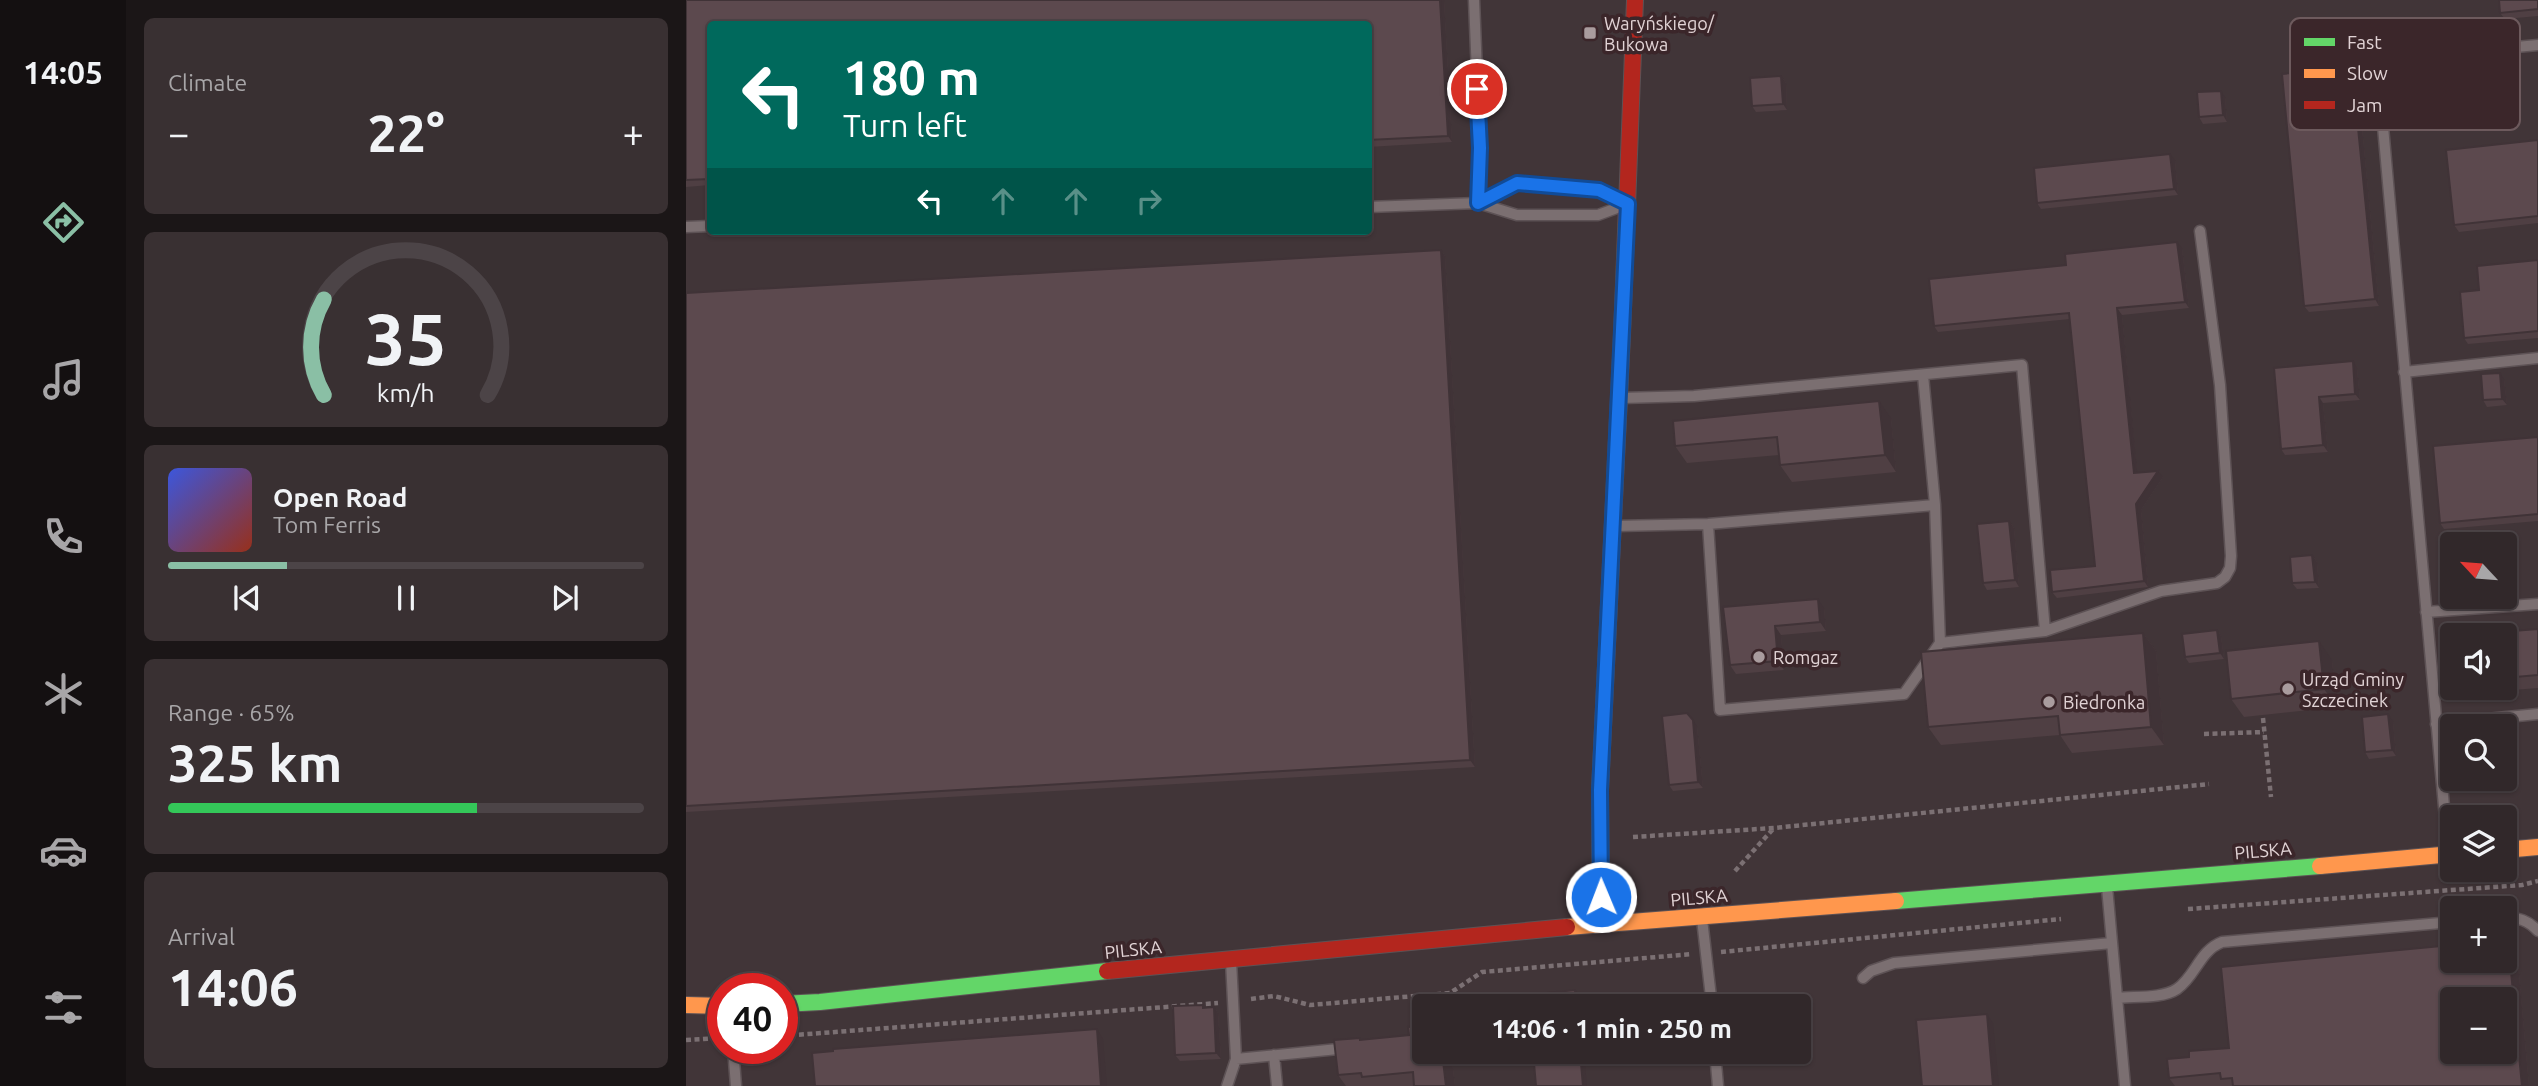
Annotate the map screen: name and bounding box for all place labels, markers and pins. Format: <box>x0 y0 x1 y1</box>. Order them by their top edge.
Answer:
place label: Waryńskiego/ Bukowa <box>1604 13 1716 54</box>
marker: Waryńskiego/ Bukowa <box>1582 25 1598 41</box>
pin <box>1447 59 1507 119</box>
place label: Romgaz <box>1773 647 1838 667</box>
marker: Romgaz <box>1751 649 1767 665</box>
place label: Urząd Gminy Szczecinek <box>2302 669 2404 710</box>
marker: Urząd Gminy Szczecinek <box>2280 681 2296 697</box>
place label: Biedronka <box>2063 692 2145 712</box>
marker: Biedronka <box>2041 694 2057 710</box>

